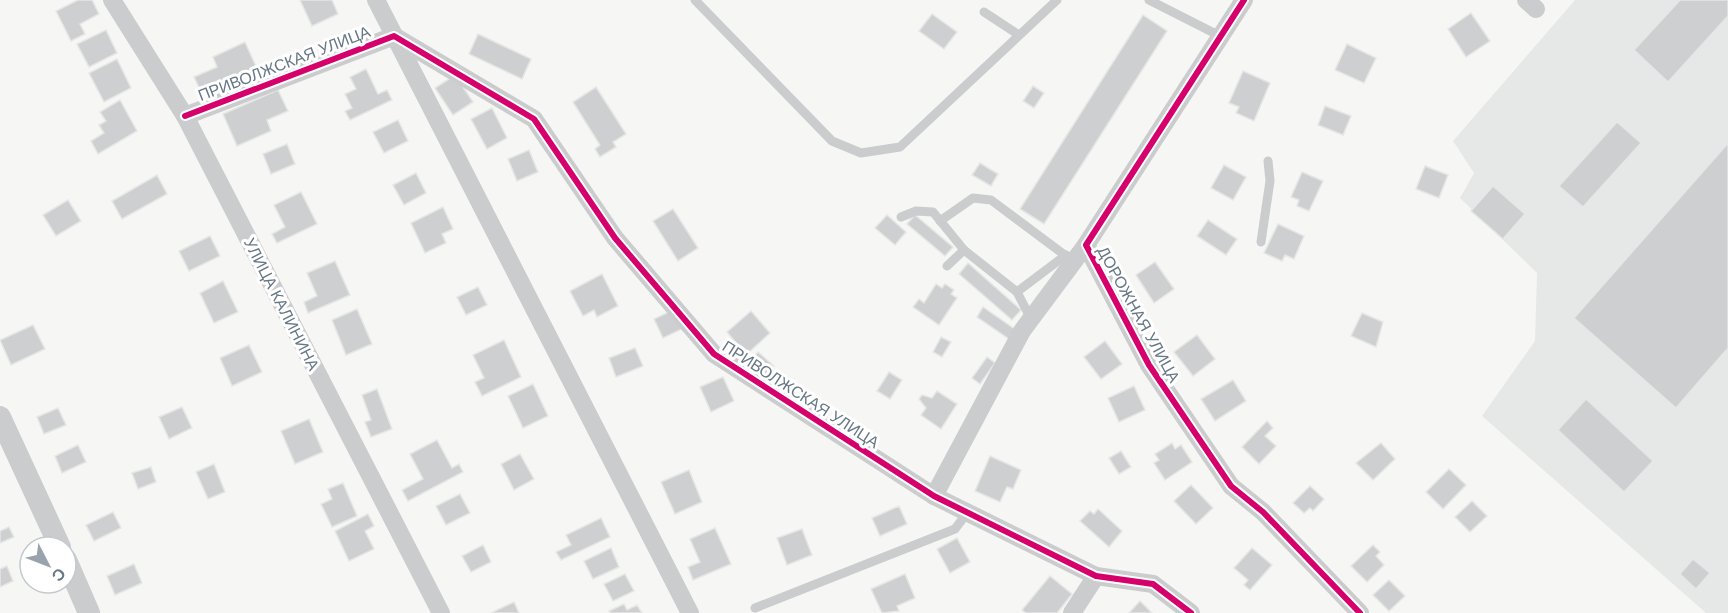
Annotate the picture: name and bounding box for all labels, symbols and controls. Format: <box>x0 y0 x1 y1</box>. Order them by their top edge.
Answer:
street label: ПРИВОЛЖСКАЯ УЛИЦА <box>196 23 373 104</box>
street label: УЛИЦА КАЛИНИНА <box>241 235 322 374</box>
street label: ДОРОЖНАЯ УЛИЦА <box>1094 243 1183 385</box>
street label: ПРИВОЛЖСКАЯ УЛИЦА <box>719 337 882 452</box>
north arrow <box>18 535 78 595</box>
text: С <box>48 565 69 585</box>

